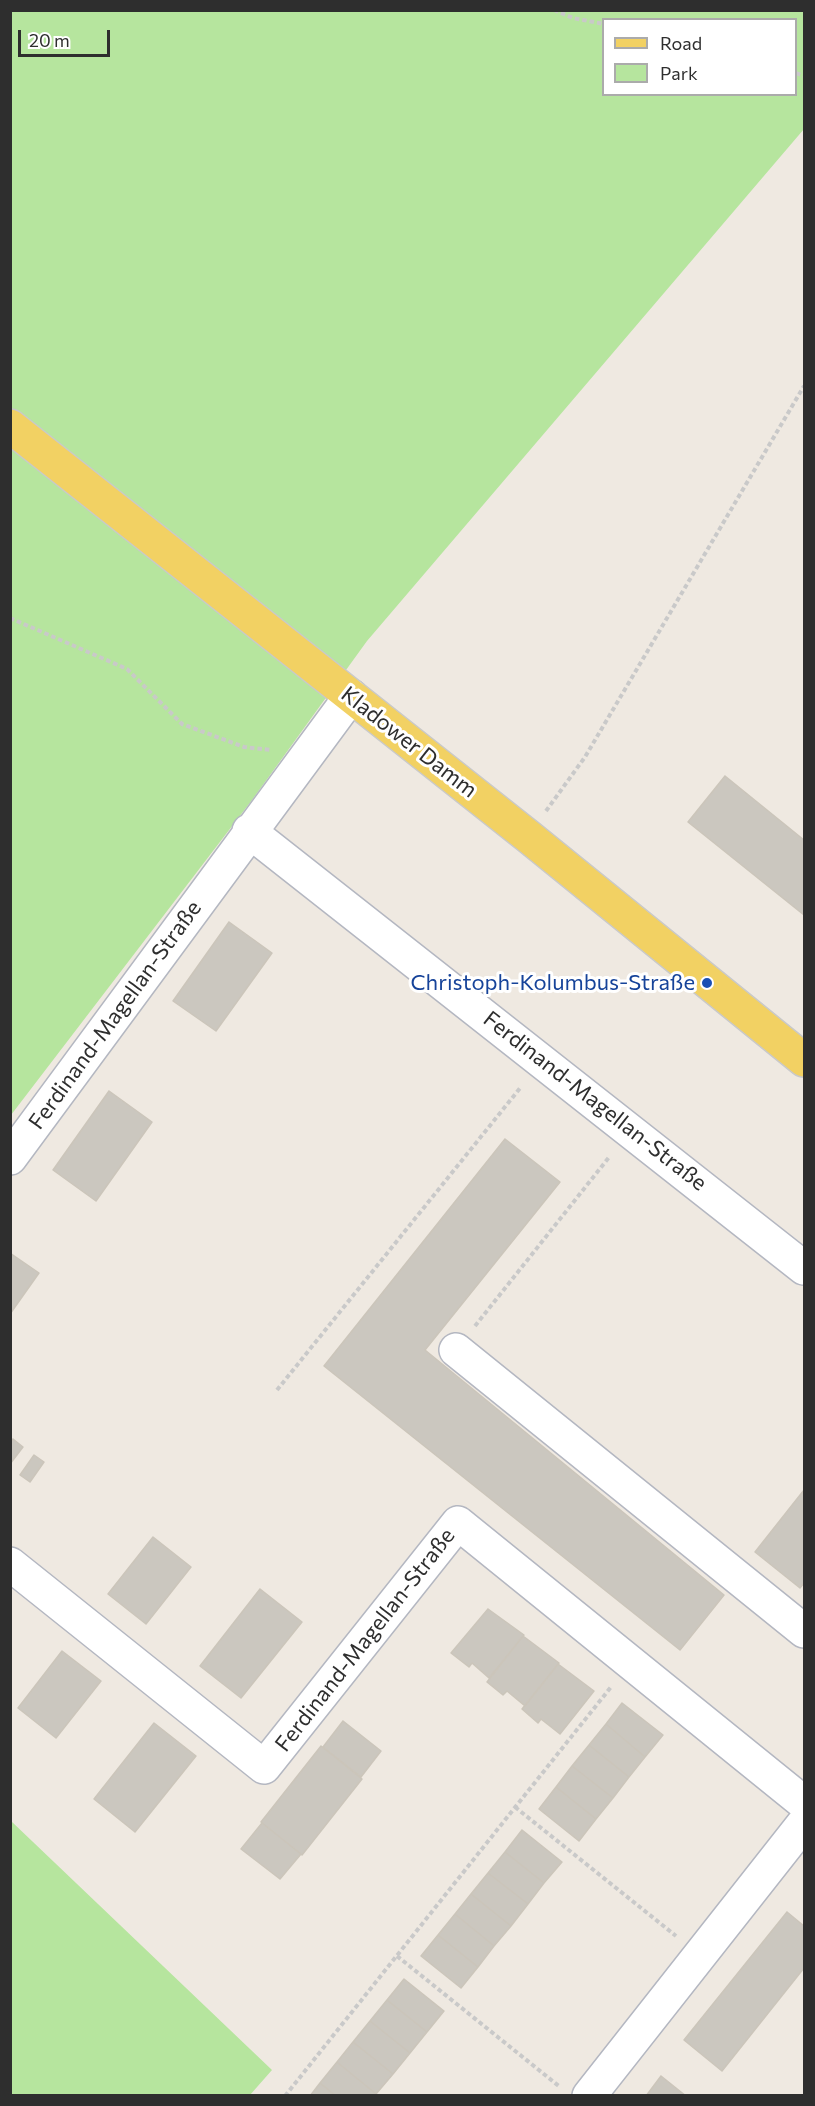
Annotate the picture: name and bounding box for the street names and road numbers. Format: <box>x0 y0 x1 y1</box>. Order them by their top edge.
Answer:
street label: Kladower Damm <box>336 681 482 803</box>
street label: Ferdinand-Magellan-Straße <box>23 896 207 1134</box>
street label: Ferdinand-Magellan-Straße <box>478 1006 712 1196</box>
street label: Ferdinand-Magellan-Straße <box>270 1523 460 1757</box>

